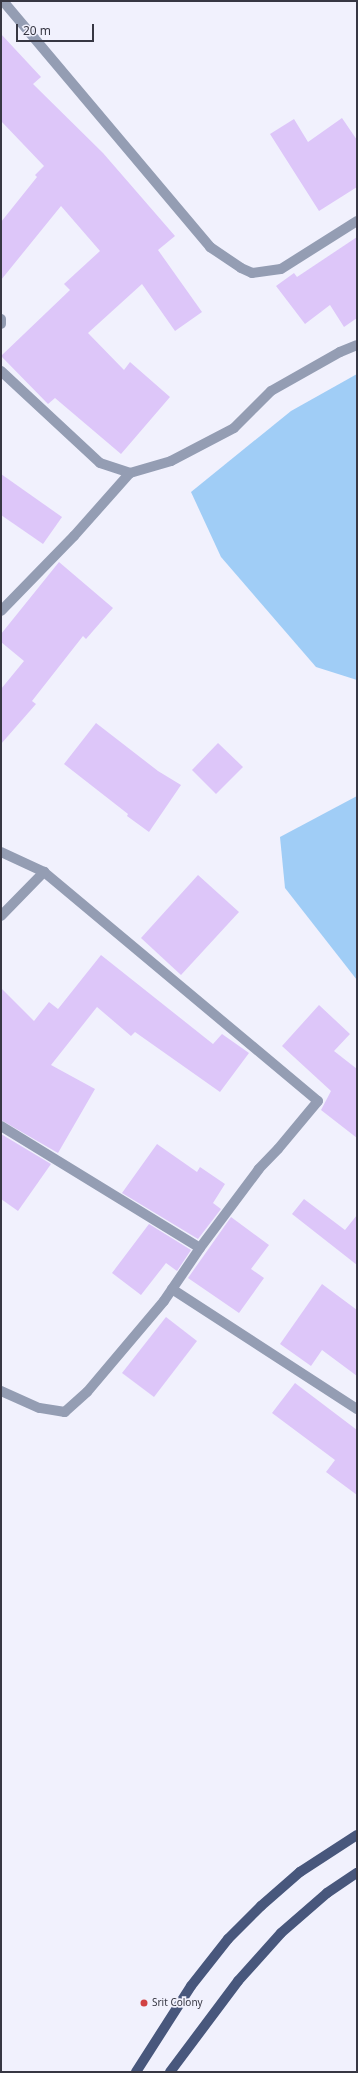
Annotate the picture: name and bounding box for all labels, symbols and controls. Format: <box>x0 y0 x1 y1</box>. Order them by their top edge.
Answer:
scale bar <box>18 16 96 42</box>
text: 20 m <box>23 22 51 39</box>
place label: Srit Colony <box>152 1997 203 2009</box>
marker: Srit Colony <box>139 1998 149 2008</box>

